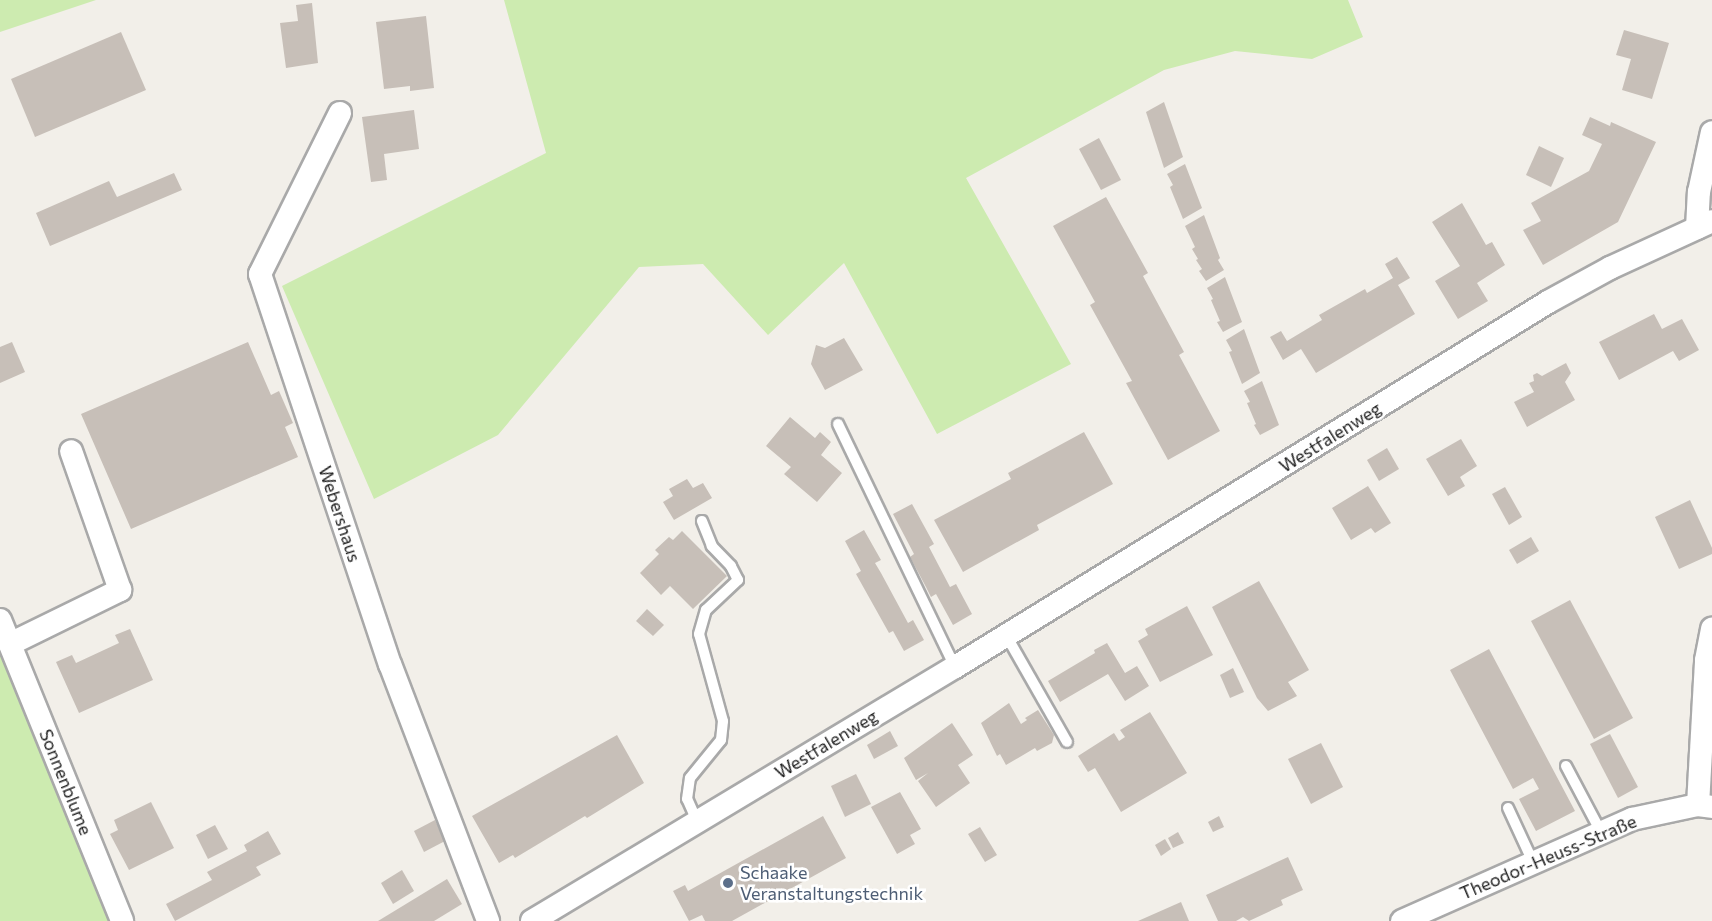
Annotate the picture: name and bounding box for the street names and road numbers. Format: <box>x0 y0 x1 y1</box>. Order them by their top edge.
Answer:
street label: Westfalenweg <box>1275 397 1385 477</box>
street label: Webershaus <box>314 463 366 565</box>
street label: Westfalenweg <box>771 705 881 783</box>
street label: Sonnenblume <box>35 726 97 838</box>
street label: Theodor-Heuss-Straße <box>1457 810 1639 904</box>

